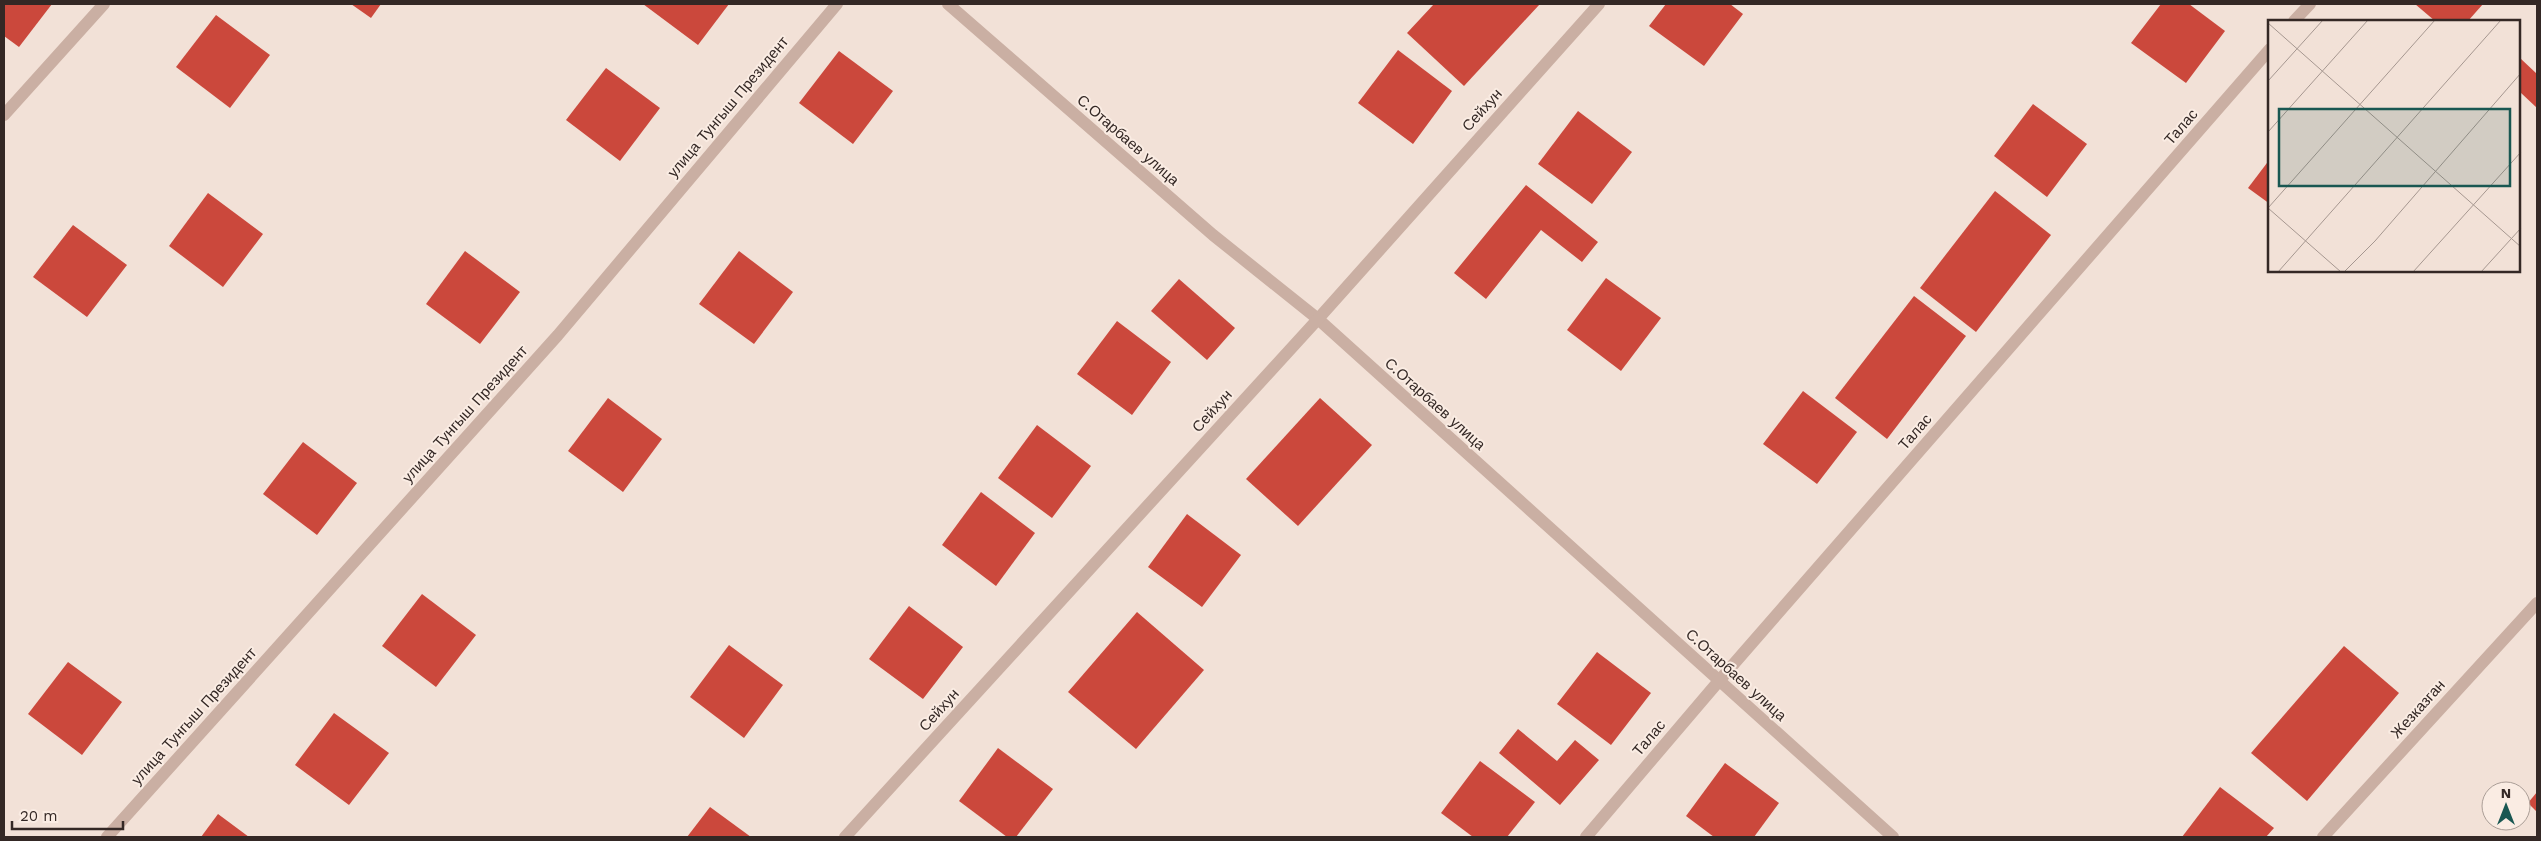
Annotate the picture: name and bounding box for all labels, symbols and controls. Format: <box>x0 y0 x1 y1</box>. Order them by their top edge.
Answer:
inset map <box>2268 20 2521 272</box>
street label: улица Тунгыш Президент <box>664 33 792 181</box>
street label: Сейхун <box>1458 85 1506 135</box>
street label: С.Отарбаев улица <box>1073 91 1183 190</box>
street label: Талас <box>2161 105 2202 149</box>
street label: улица Тунгыш Президент <box>399 342 531 486</box>
street label: С.Отарбаев улица <box>1381 354 1489 454</box>
street label: Сейхун <box>1188 386 1236 436</box>
street label: Талас <box>1895 410 1936 454</box>
street label: С.Отарбаев улица <box>1682 625 1790 725</box>
street label: улица Тунгыш Президент <box>128 644 260 788</box>
street label: Жезказган <box>2387 676 2449 742</box>
street label: Сейхун <box>915 685 963 735</box>
street label: Талас <box>1629 716 1670 760</box>
north arrow <box>2481 781 2531 831</box>
text: N <box>2501 785 2511 801</box>
scale bar <box>12 798 124 830</box>
text: 20 m <box>20 807 58 825</box>

